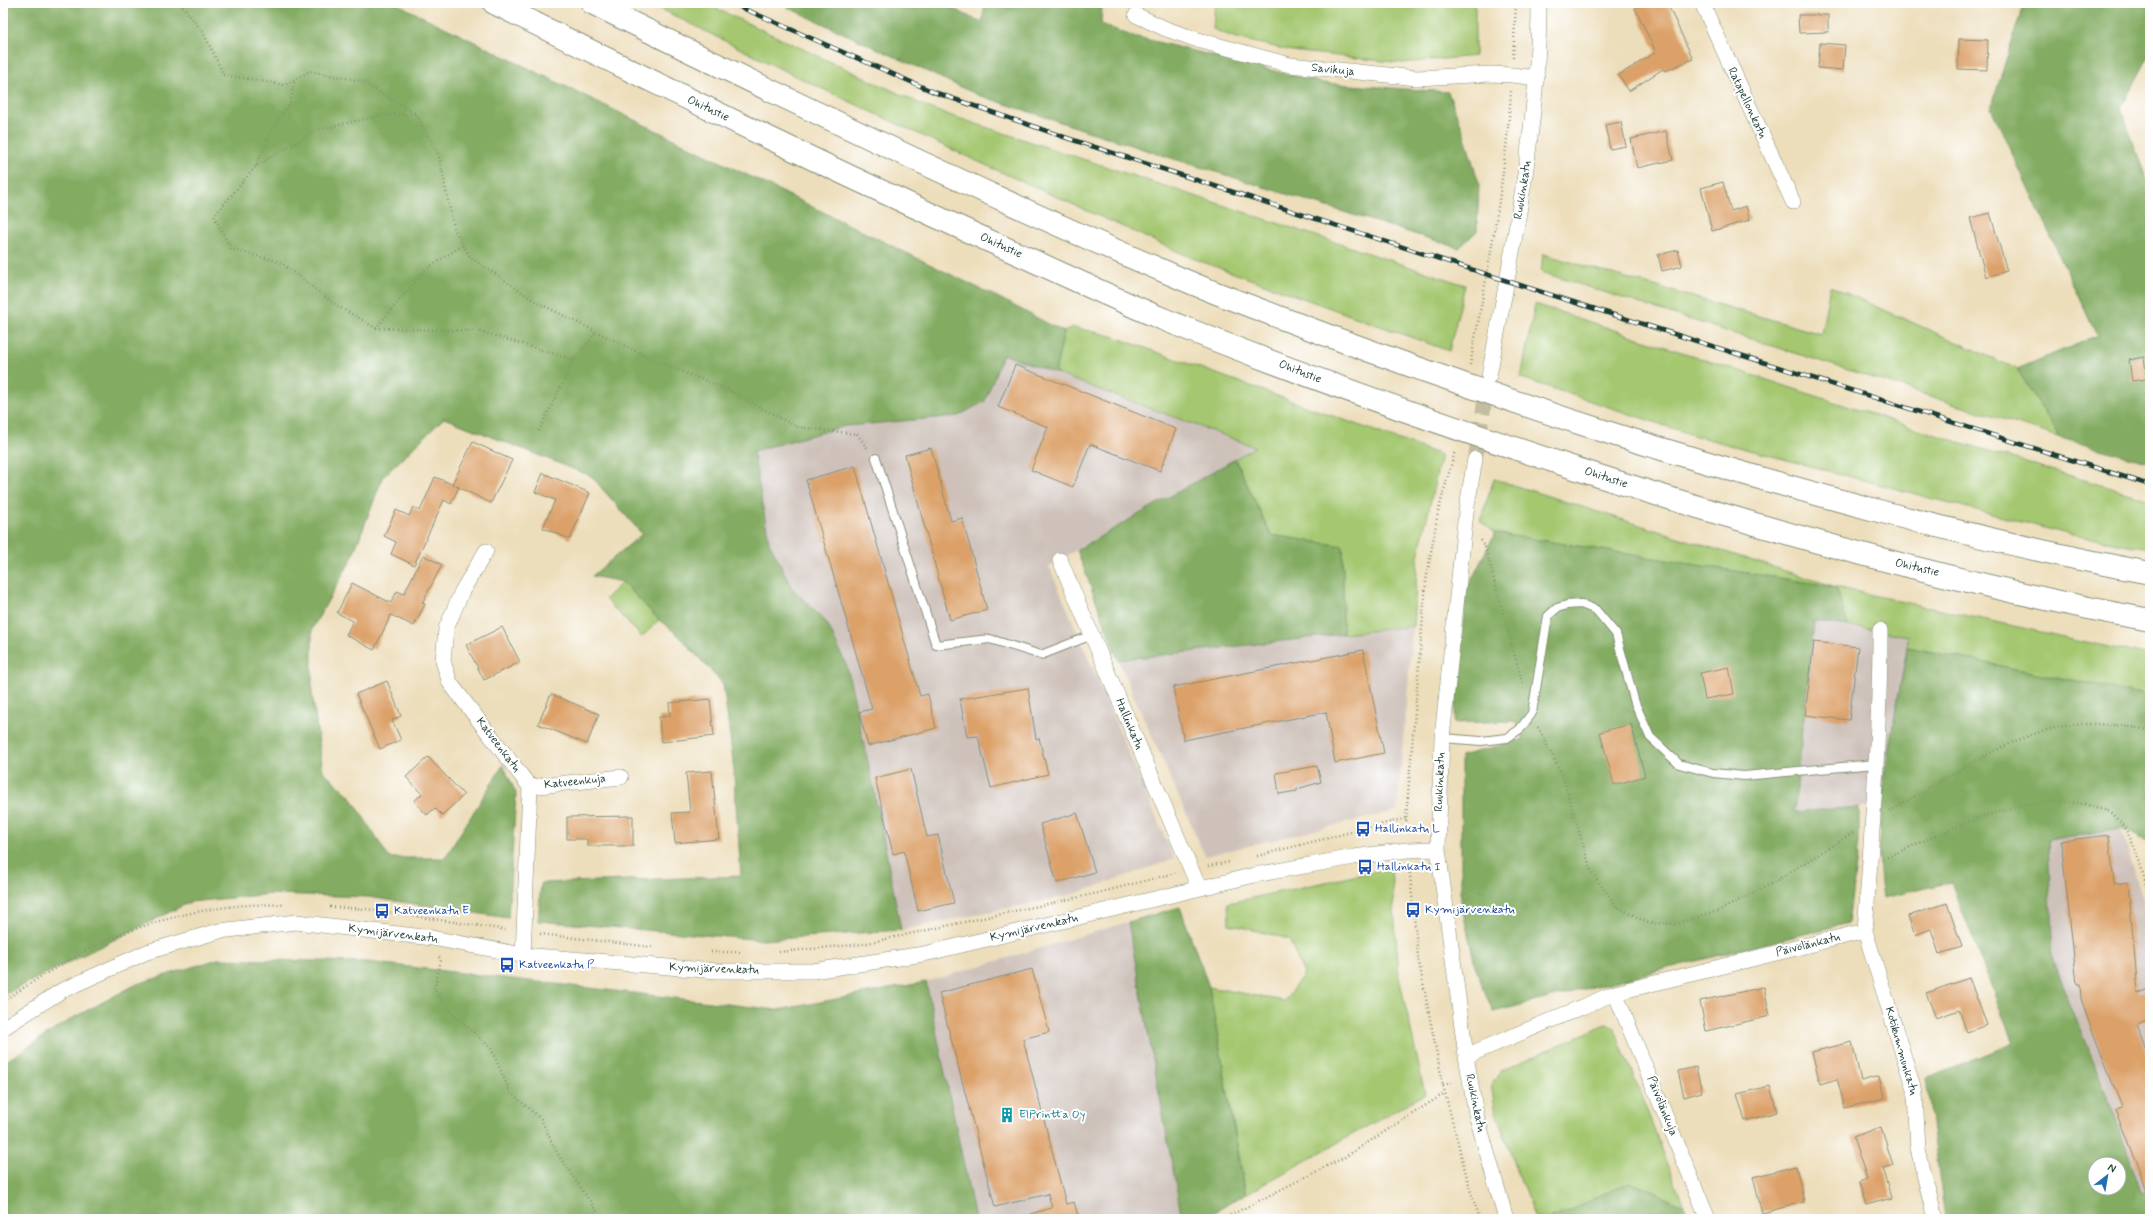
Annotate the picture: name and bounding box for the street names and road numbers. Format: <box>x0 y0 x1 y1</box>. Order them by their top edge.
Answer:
street label: Savikuja <box>1310 60 1356 80</box>
street label: Ratapellonkatu <box>1724 65 1771 141</box>
street label: Ohitustie <box>684 92 732 126</box>
street label: Ruukinkatu <box>1510 159 1536 220</box>
street label: Ohitustie <box>977 230 1025 262</box>
street label: Ohitustie <box>1276 356 1324 388</box>
street label: Ohitustie <box>1582 463 1630 493</box>
street label: Ohitustie <box>1893 555 1941 581</box>
street label: Hallinkatu <box>1111 696 1147 752</box>
street label: Katveenkatu <box>472 714 524 776</box>
street label: Ruukinkatu <box>1431 752 1449 812</box>
street label: Katveenkuja <box>543 771 607 793</box>
street label: Kymijärvenkatu <box>988 910 1080 946</box>
street label: Kymijärvenkatu <box>347 921 439 947</box>
street label: Päivölänkatu <box>1774 929 1842 961</box>
street label: Kymijärvenkatu <box>669 959 760 979</box>
street label: Kotikummunkatu <box>1881 1005 1921 1097</box>
street label: Ruukinkatu <box>1461 1072 1489 1134</box>
street label: Päivölänkuja <box>1643 1074 1681 1138</box>

